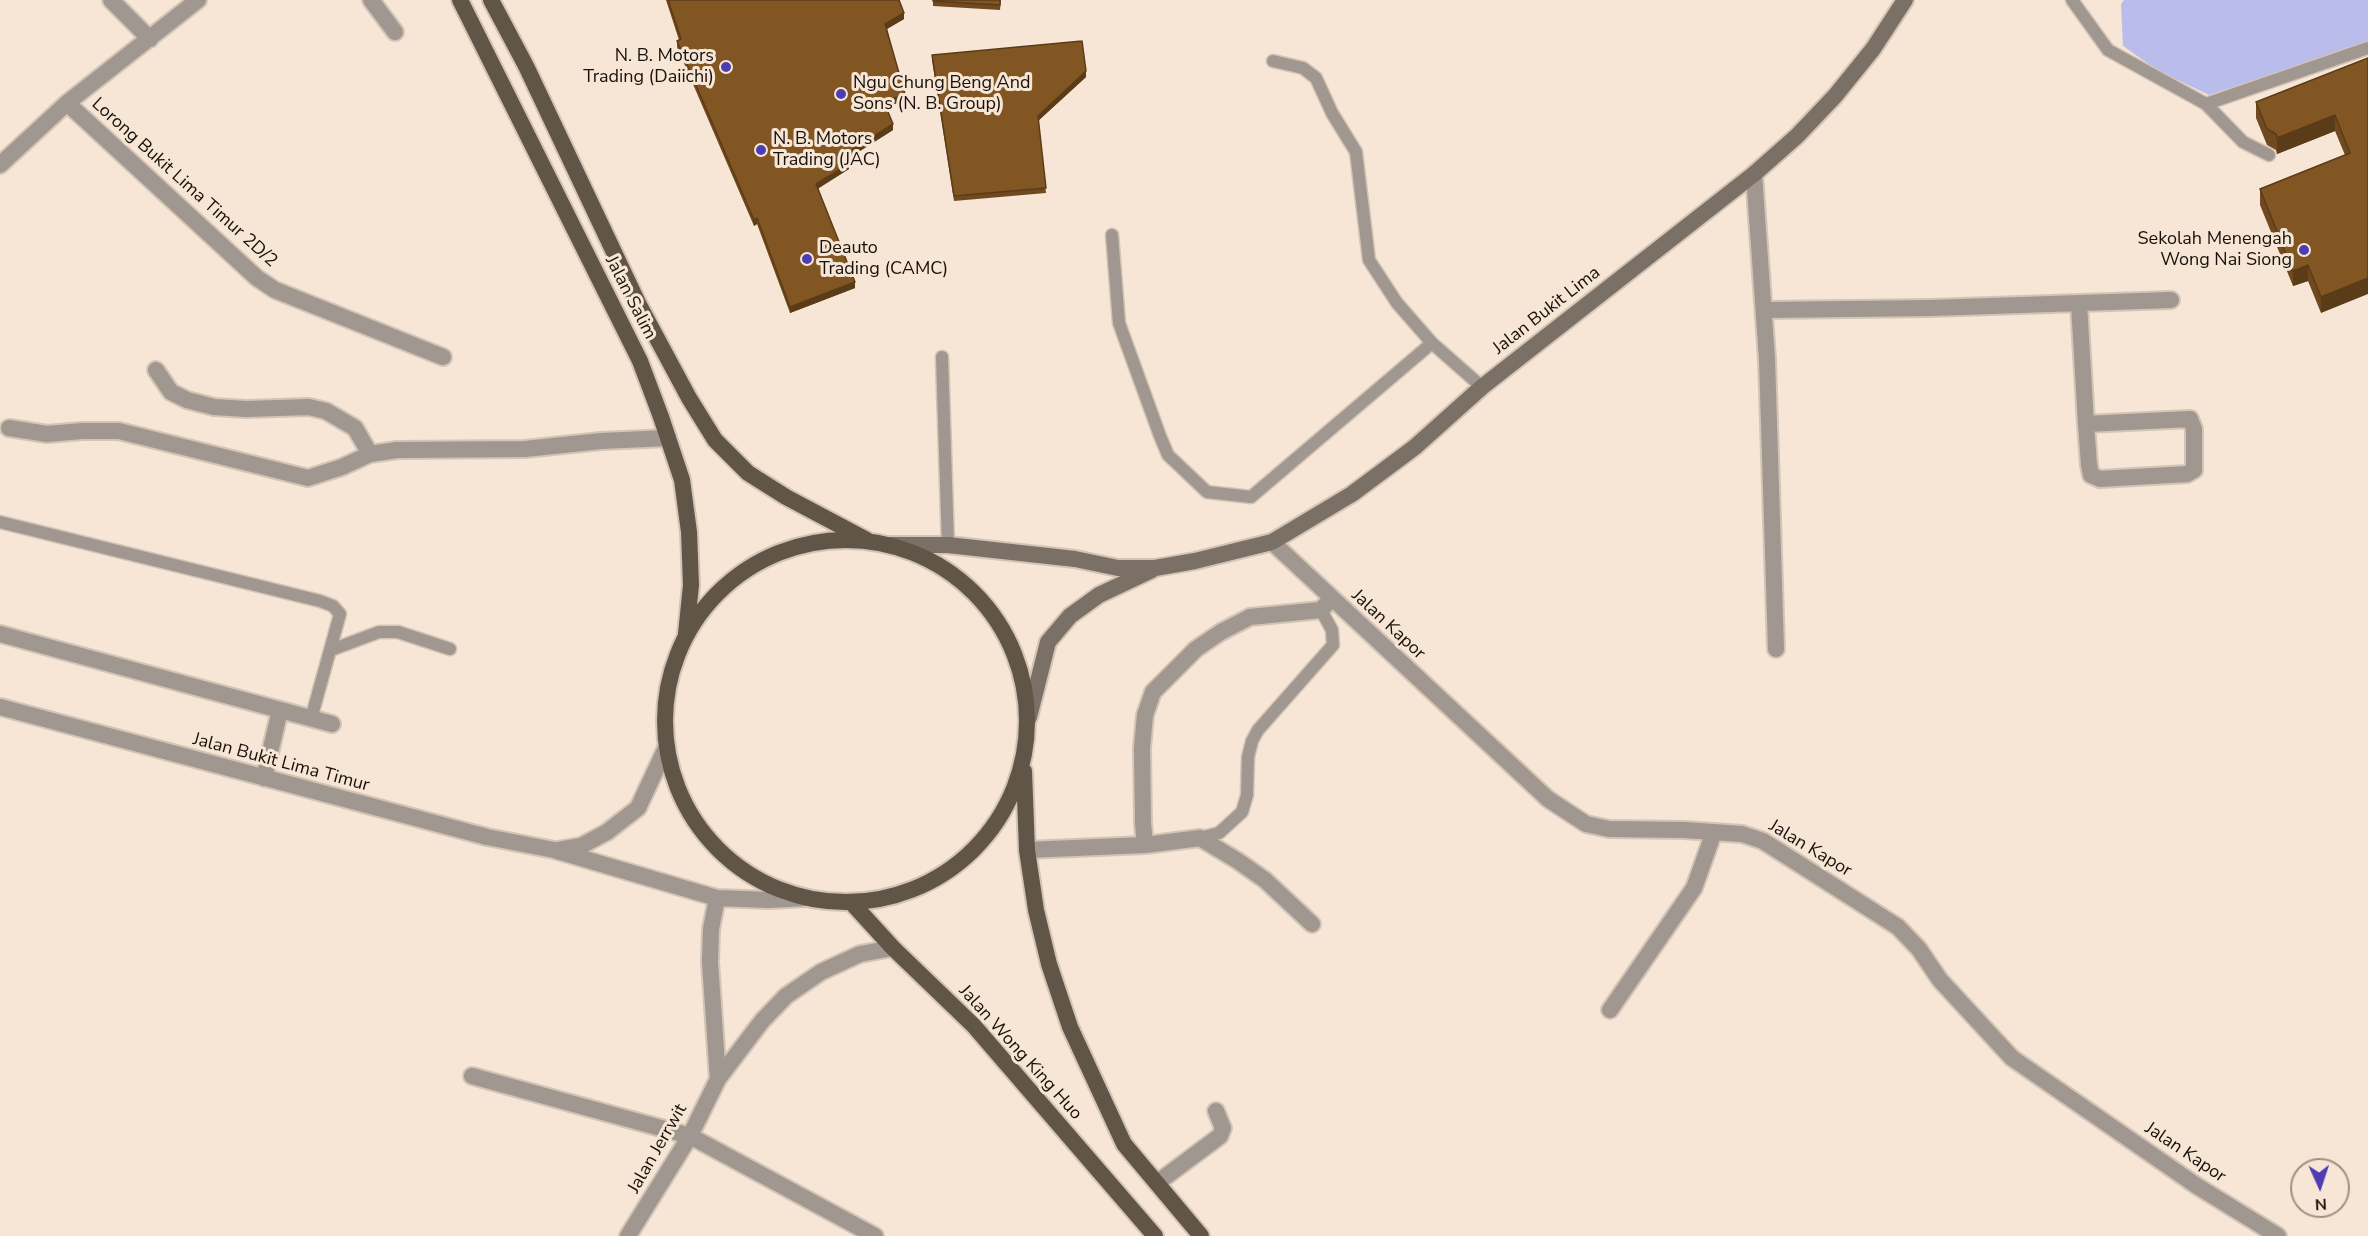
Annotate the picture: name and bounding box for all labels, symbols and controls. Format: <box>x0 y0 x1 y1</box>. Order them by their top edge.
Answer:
place label: N. B. Motors Trading (Daiichi) <box>583 46 714 88</box>
marker: N. B. Motors Trading (Daiichi) <box>719 60 733 74</box>
place label: Ngu Chung Beng And Sons (N. B. Group) <box>853 73 1030 116</box>
marker: Ngu Chung Beng And Sons (N. B. Group) <box>834 87 848 101</box>
street label: Lorong Bukit Lima Timur 2D/2 <box>87 94 281 272</box>
place label: N. B. Motors Trading (JAC) <box>773 129 881 172</box>
marker: N. B. Motors Trading (JAC) <box>754 143 768 157</box>
place label: Sekolah Menengah Wong Nai Siong <box>2138 229 2292 272</box>
place label: Deauto Trading (CAMC) <box>819 238 948 280</box>
marker: Sekolah Menengah Wong Nai Siong <box>2297 243 2311 257</box>
marker: Deauto Trading (CAMC) <box>800 252 814 266</box>
street label: Jalan Salim <box>600 253 660 343</box>
street label: Jalan Bukit Lima <box>1489 262 1605 360</box>
street label: Jalan Kapor <box>1347 585 1429 665</box>
street label: Jalan Bukit Lima Timur <box>190 729 372 797</box>
street label: Jalan Kapor <box>1765 816 1855 882</box>
street label: Jalan Wong King Huo <box>954 981 1086 1125</box>
street label: Jalan Jerrwit <box>624 1100 692 1198</box>
street label: Jalan Kapor <box>2140 1118 2230 1188</box>
north arrow <box>2290 1158 2350 1218</box>
text: N <box>2314 1193 2327 1215</box>

